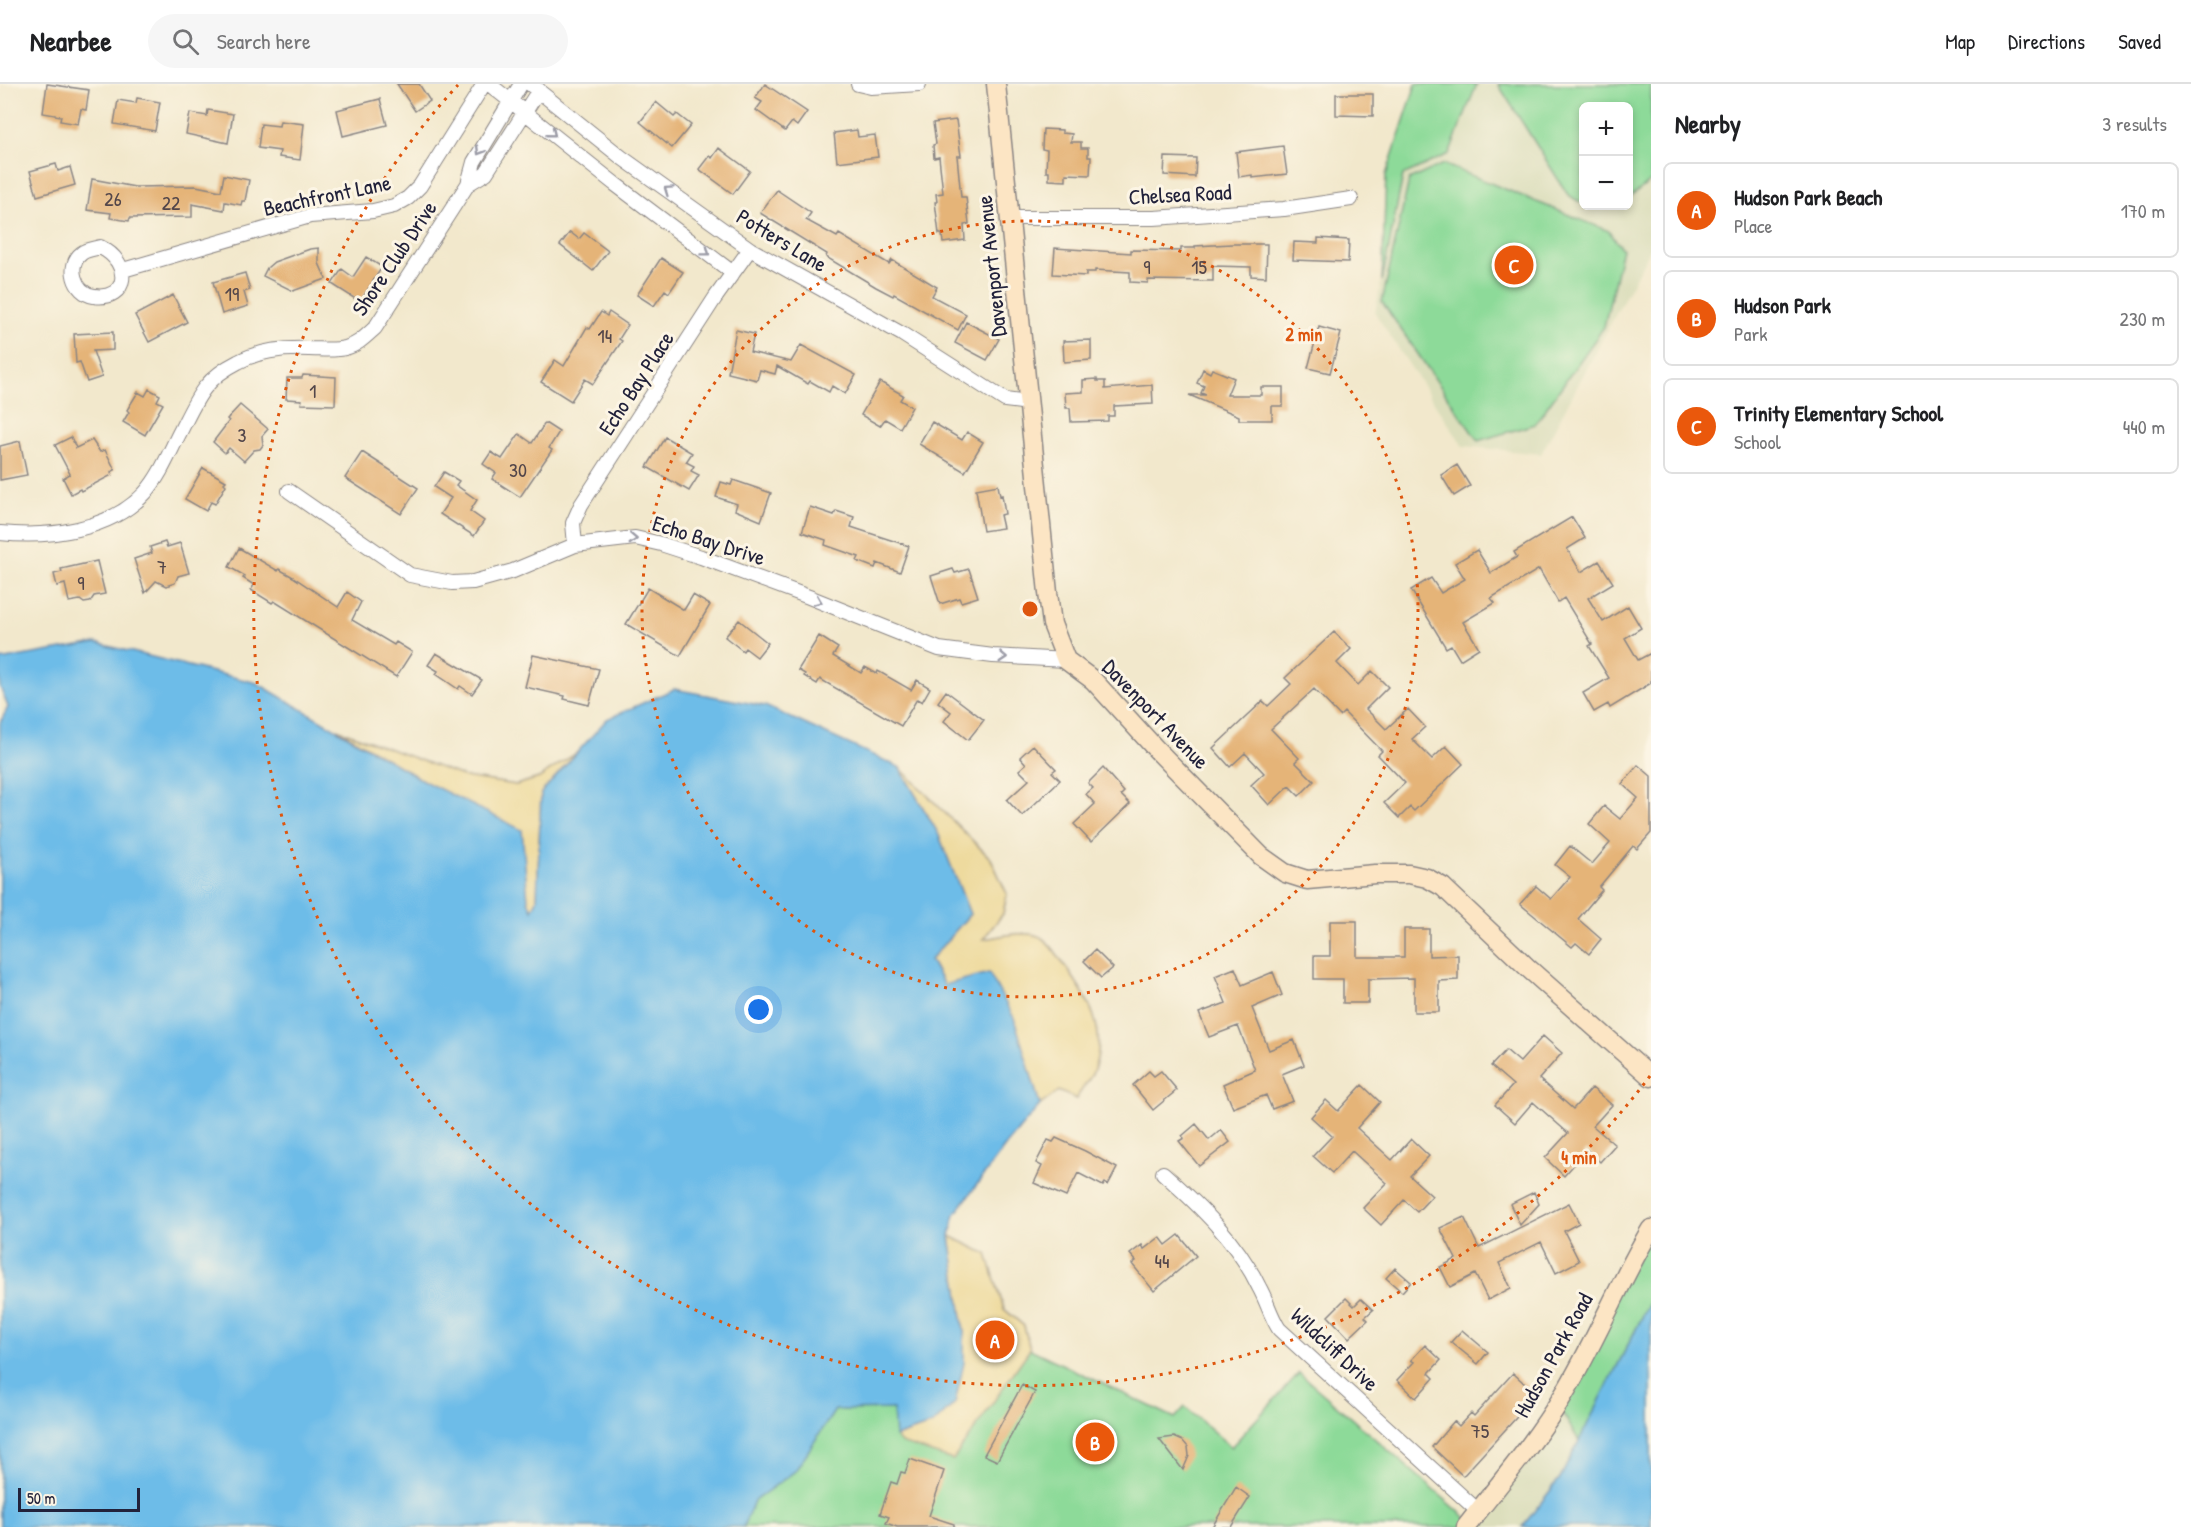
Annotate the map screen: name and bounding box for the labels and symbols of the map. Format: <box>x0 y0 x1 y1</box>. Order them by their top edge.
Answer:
one-way arrow <box>545 125 556 136</box>
one-way arrow <box>476 145 488 155</box>
street label: Beachfront Lane <box>260 167 394 223</box>
street label: Chelsea Road <box>1128 176 1233 212</box>
house number: 26 <box>104 185 122 212</box>
one-way arrow <box>663 186 674 197</box>
house number: 22 <box>162 189 181 216</box>
street label: Shore Club Drive <box>344 194 444 321</box>
street label: Davenport Avenue <box>969 194 1013 338</box>
street label: Potters Lane <box>731 201 833 279</box>
pin: C <box>1494 242 1534 288</box>
one-way arrow <box>699 245 710 256</box>
house number: 9 <box>1143 253 1151 280</box>
house number: 15 <box>1191 253 1207 280</box>
house number: 19 <box>225 280 239 307</box>
house number: 14 <box>598 322 612 349</box>
text: 2 min <box>1286 322 1322 347</box>
street label: Echo Bay Place <box>591 325 681 441</box>
house number: 1 <box>309 377 317 404</box>
house number: 3 <box>238 421 247 448</box>
house number: 30 <box>509 456 527 483</box>
street label: Echo Bay Drive <box>649 508 769 572</box>
one-way arrow <box>629 533 638 546</box>
house number: 7 <box>157 553 167 580</box>
house number: 9 <box>77 569 85 596</box>
one-way arrow <box>811 594 822 606</box>
centre of rings <box>1020 599 1040 619</box>
one-way arrow <box>998 650 1007 663</box>
street label: Davenport Avenue <box>1096 653 1216 776</box>
your location <box>744 995 773 1024</box>
text: 4 min <box>1561 1145 1597 1170</box>
house number: 44 <box>1155 1247 1170 1274</box>
street label: Hudson Park Road <box>1506 1287 1600 1423</box>
street label: Wildcliff Drive <box>1284 1300 1386 1398</box>
pin: A <box>976 1318 1014 1362</box>
house number: 75 <box>1471 1417 1490 1444</box>
pin: B <box>1076 1420 1114 1464</box>
scale bar <box>18 1485 140 1512</box>

